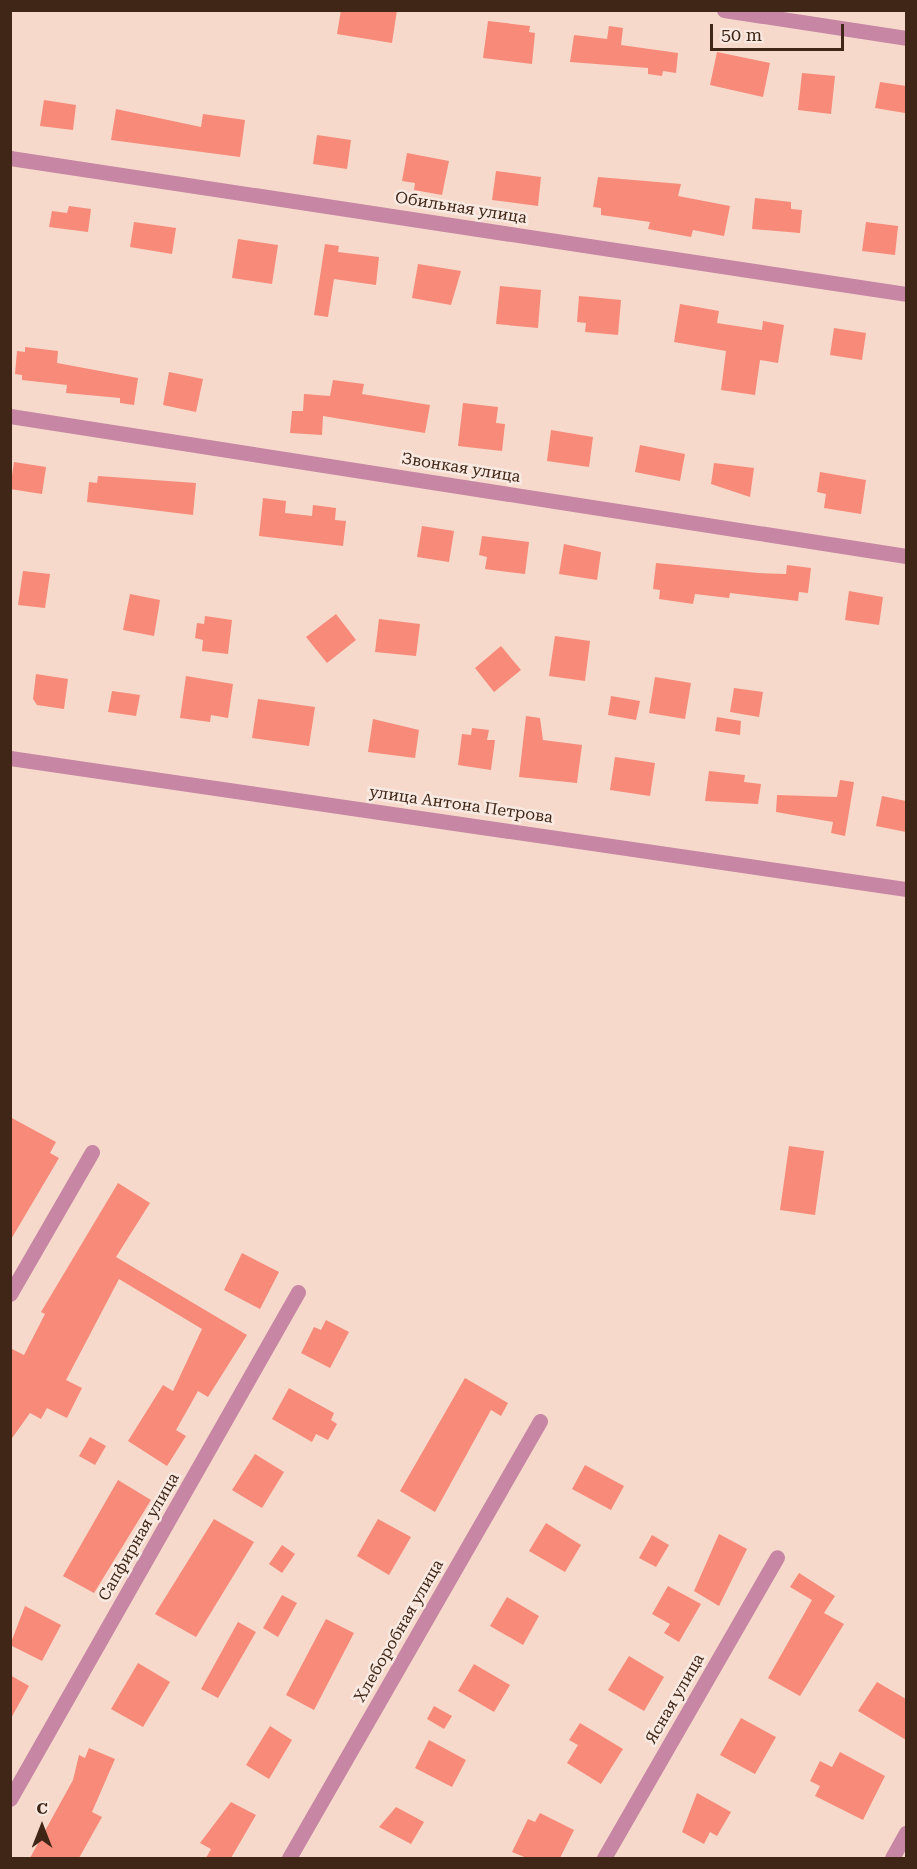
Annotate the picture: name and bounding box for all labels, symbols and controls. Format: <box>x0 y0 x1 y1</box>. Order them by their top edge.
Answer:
scale bar <box>713 12 846 50</box>
text: 50 m <box>721 24 762 45</box>
street label: Обильная улица <box>394 188 528 228</box>
street label: Звонкая улица <box>400 449 522 487</box>
street label: улица Антона Петрова <box>368 783 554 827</box>
street label: Сапфирная улица <box>95 1470 183 1604</box>
street label: Хлеборобная улица <box>350 1556 448 1706</box>
street label: Ясная улица <box>641 1650 709 1748</box>
north arrow <box>12 1797 72 1857</box>
text: С <box>36 1799 48 1818</box>

